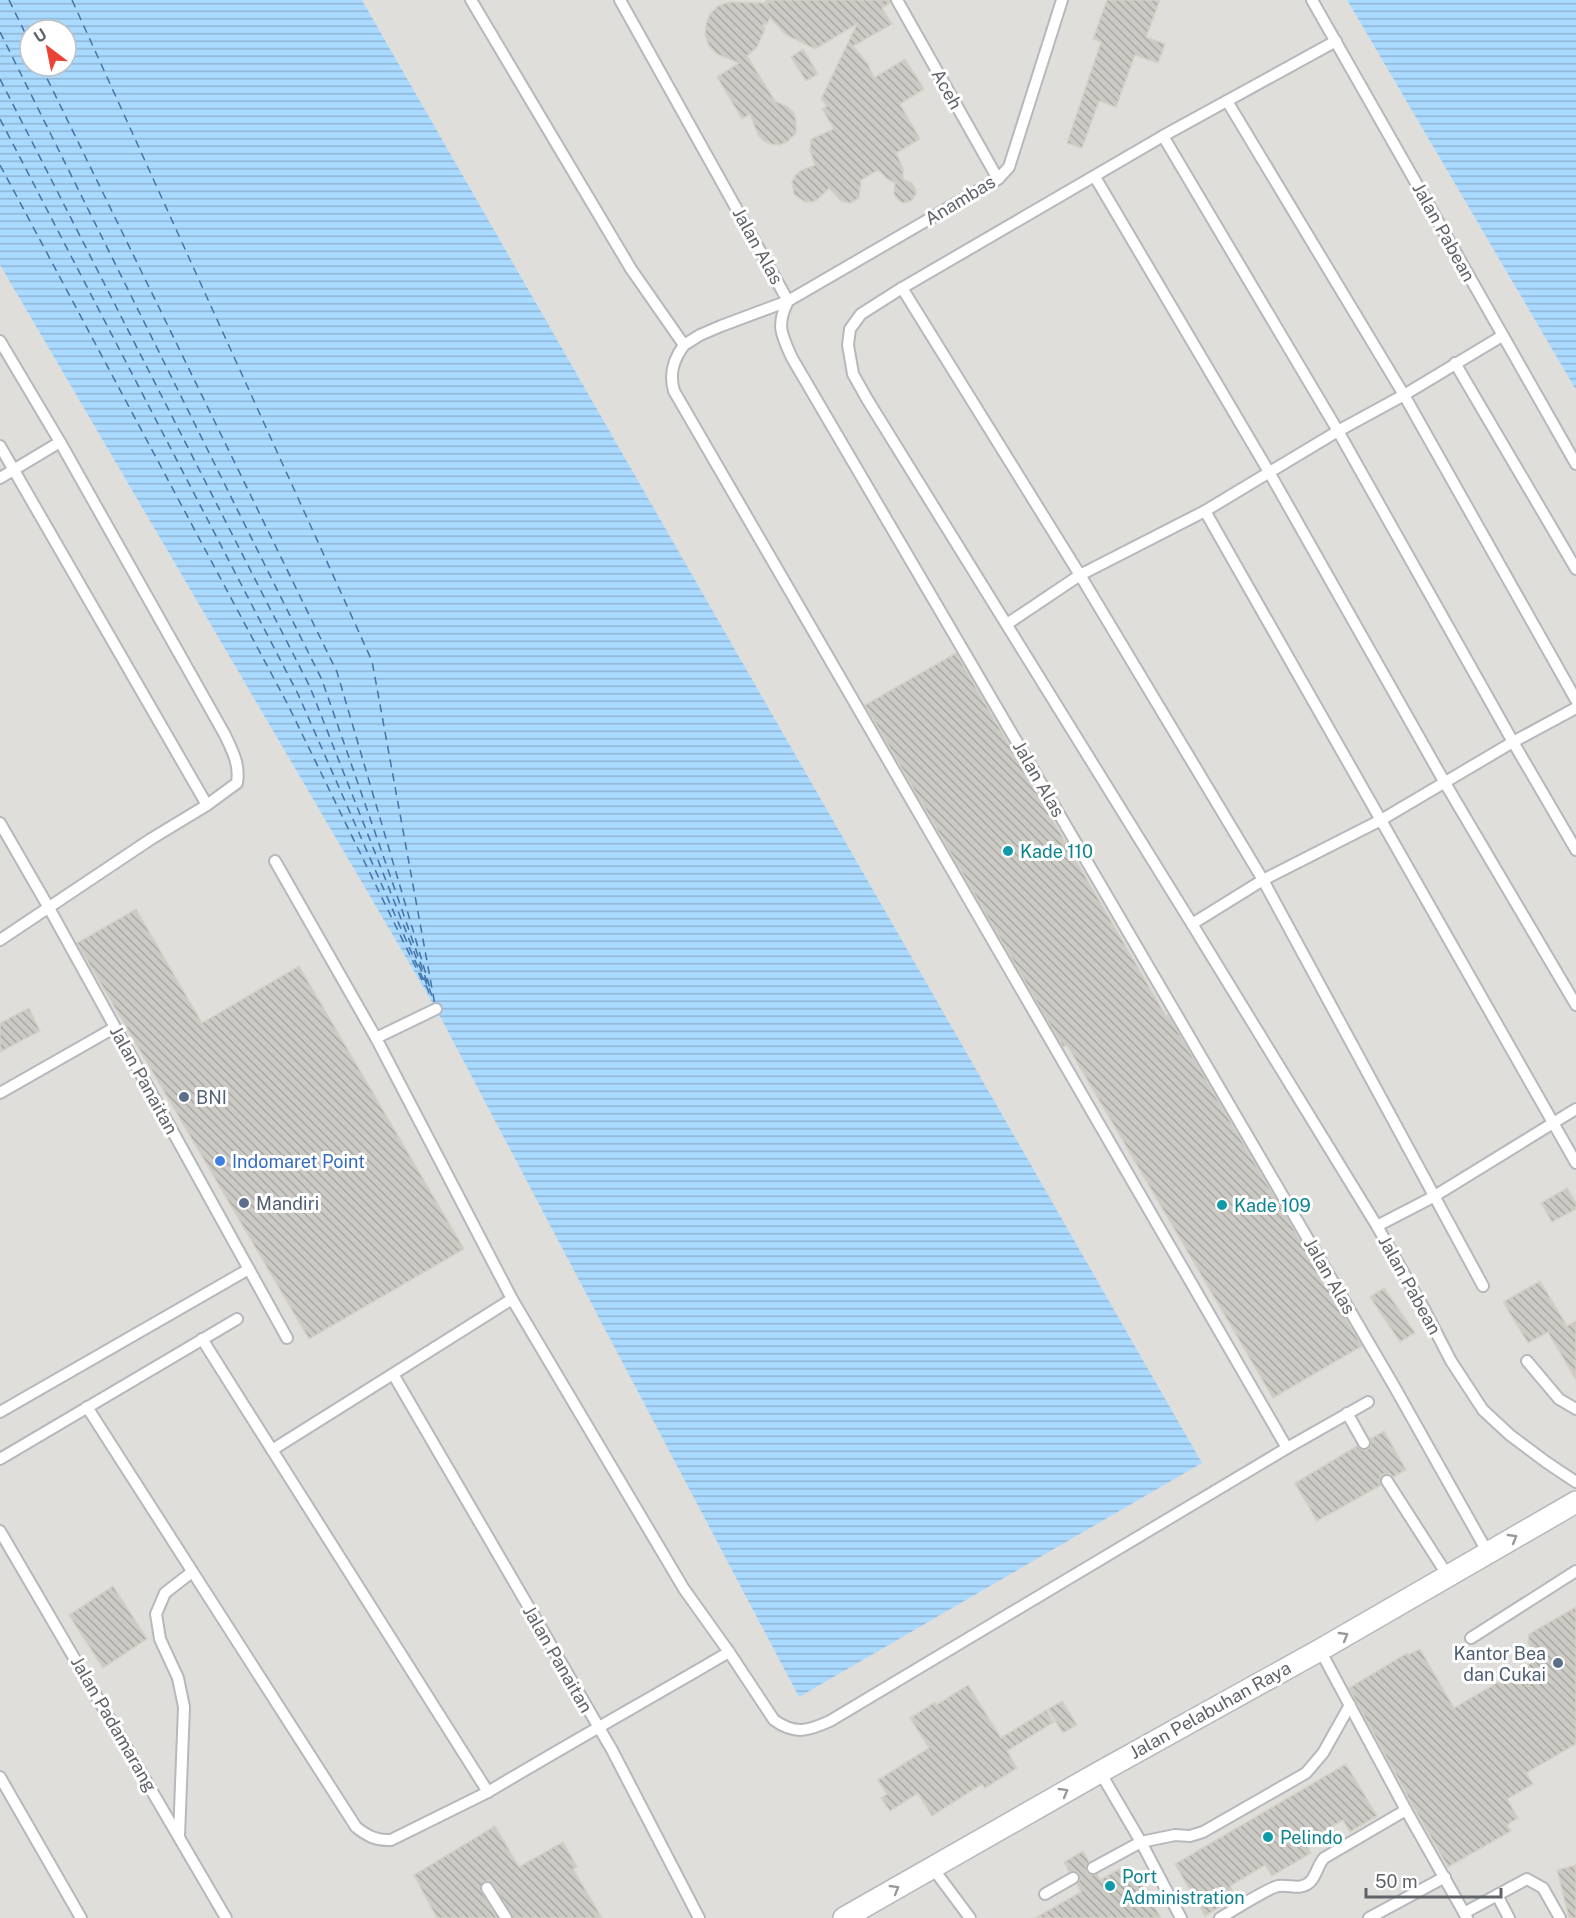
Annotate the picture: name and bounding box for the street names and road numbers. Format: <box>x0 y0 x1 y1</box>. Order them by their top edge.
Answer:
street label: Aceh <box>927 65 967 113</box>
street label: Anambas <box>921 171 999 229</box>
street label: Jalan Pabean <box>1408 179 1480 285</box>
street label: Jalan Alas <box>728 204 788 288</box>
street label: Jalan Alas <box>1009 737 1069 821</box>
street label: Jalan Panaitan <box>106 1022 182 1138</box>
street label: Jalan Pabean <box>1374 1232 1446 1338</box>
street label: Jalan Alas <box>1300 1234 1360 1318</box>
street label: Jalan Panaitan <box>519 1602 597 1716</box>
street label: Jalan Padamarang <box>67 1653 161 1795</box>
street label: Jalan Pelabuhan Raya <box>1126 1657 1294 1763</box>

